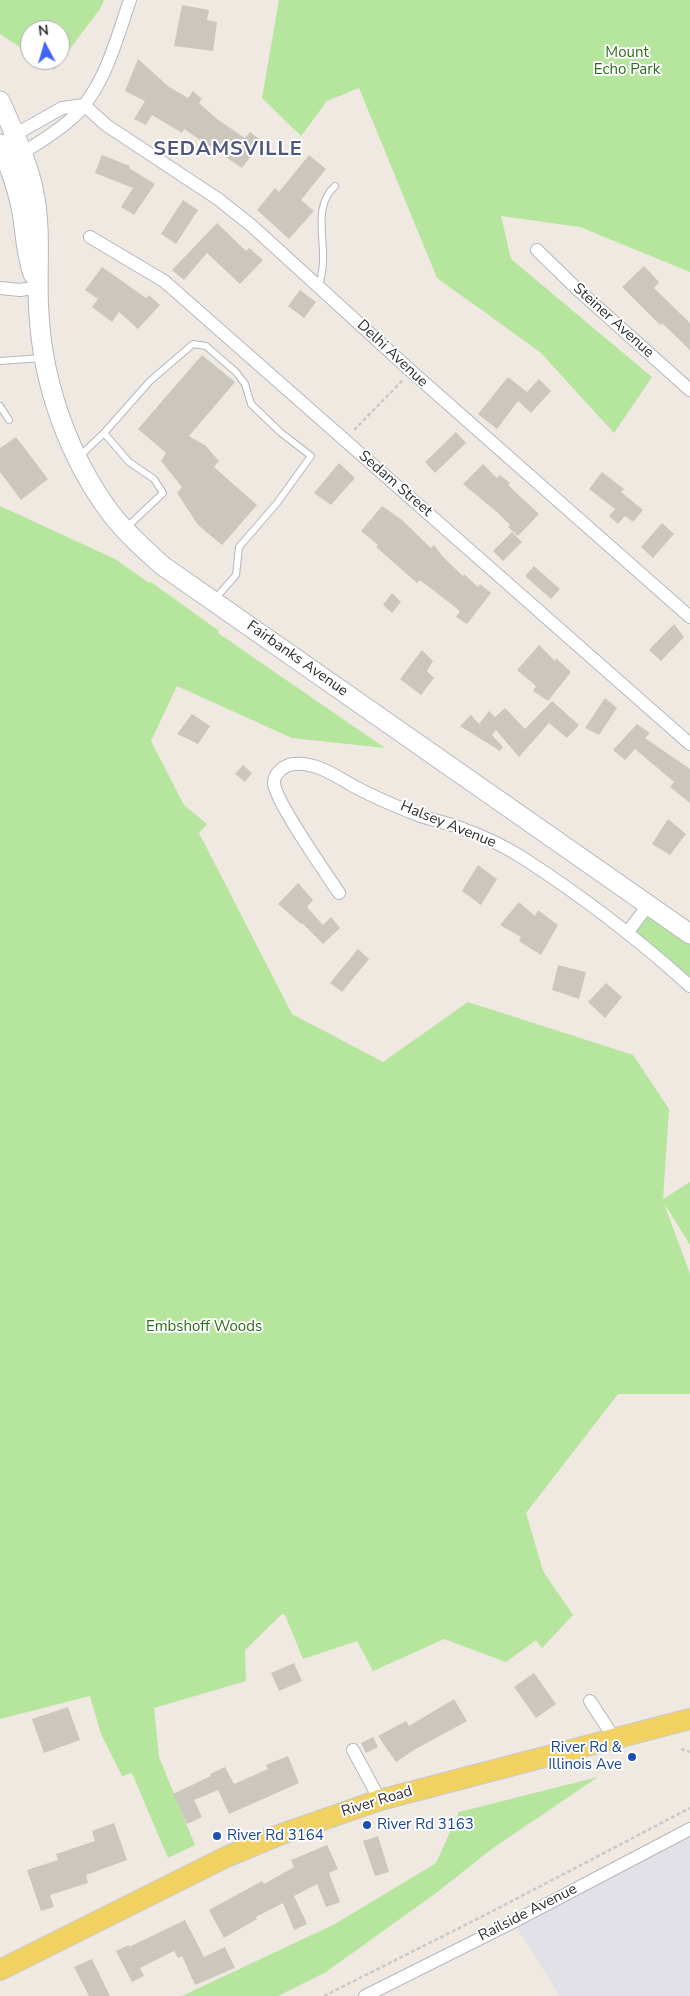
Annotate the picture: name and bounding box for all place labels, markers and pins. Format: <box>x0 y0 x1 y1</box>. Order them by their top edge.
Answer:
place label: River Rd & Illinois Ave <box>548 1739 622 1774</box>
marker: River Rd & Illinois Ave <box>626 1751 638 1763</box>
place label: River Rd 3163 <box>377 1816 474 1834</box>
marker: River Rd 3163 <box>361 1819 373 1831</box>
place label: River Rd 3164 <box>227 1827 324 1845</box>
marker: River Rd 3164 <box>211 1830 223 1842</box>

